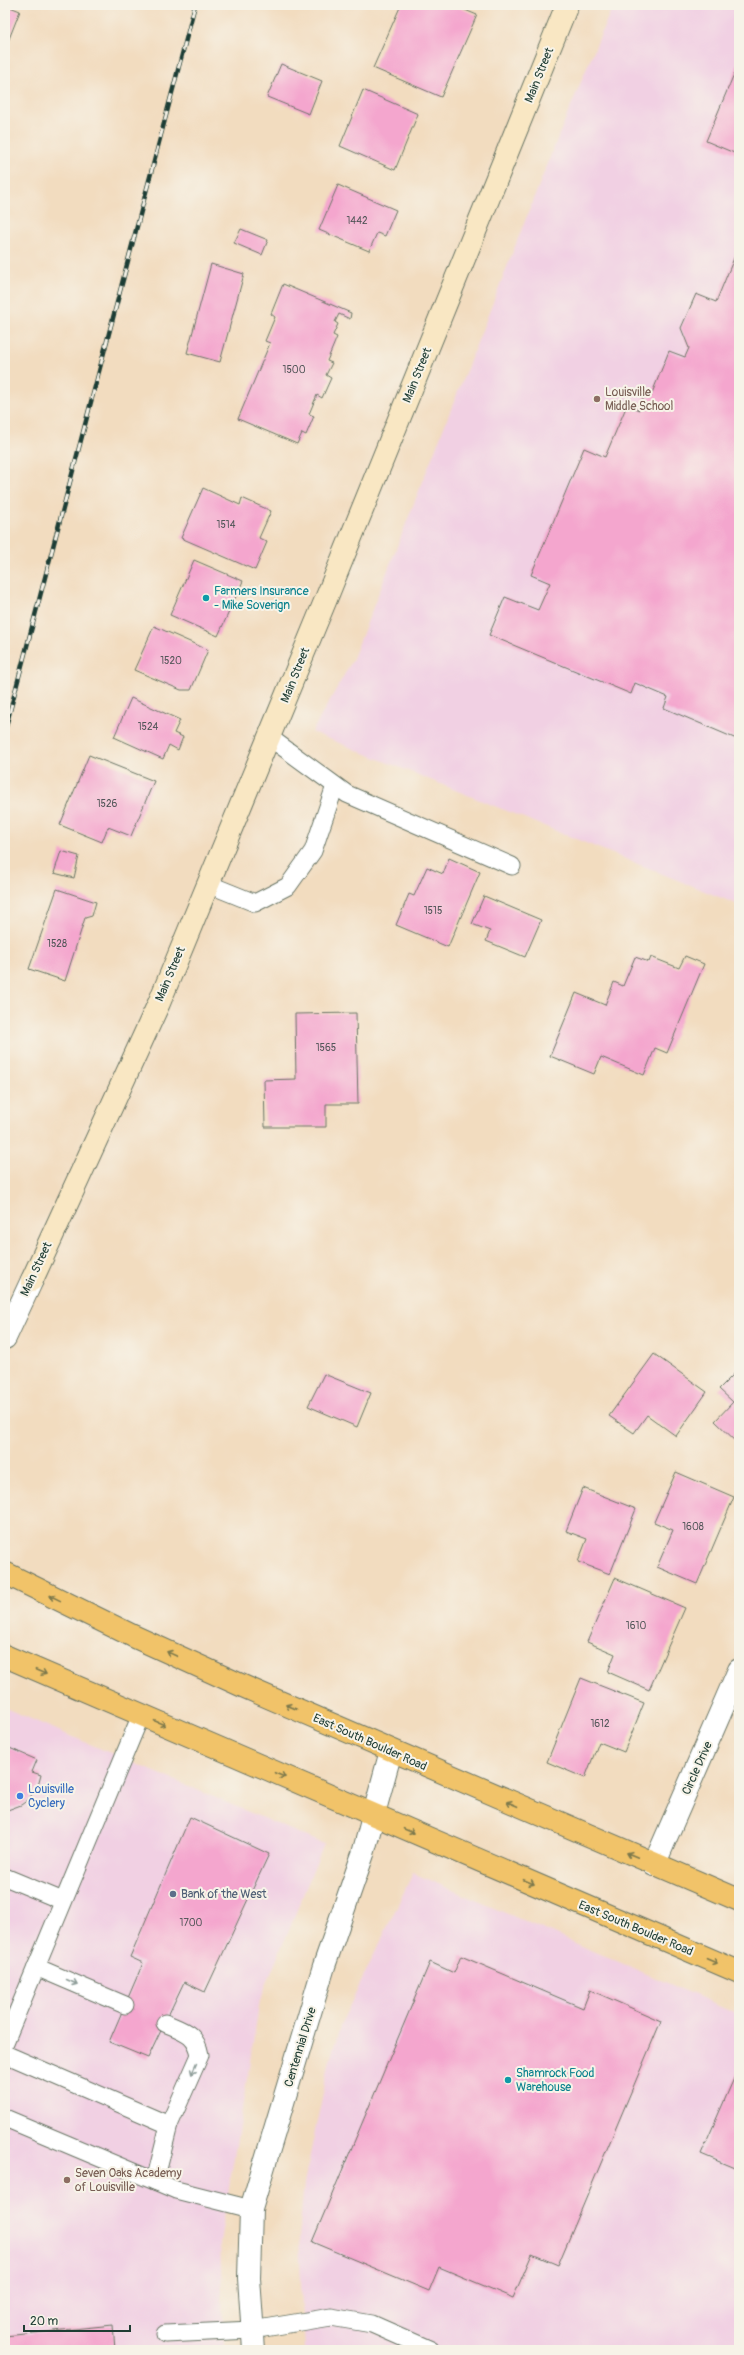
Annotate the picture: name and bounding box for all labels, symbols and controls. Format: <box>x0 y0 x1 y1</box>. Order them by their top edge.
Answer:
street label: Main Street <box>522 45 557 105</box>
house number: 1442 <box>346 215 368 227</box>
street label: Main Street <box>400 345 435 405</box>
house number: 1500 <box>283 364 306 376</box>
place label: Louisville Middle School <box>605 385 674 414</box>
marker: Louisville Middle School <box>592 394 602 404</box>
house number: 1514 <box>216 519 236 531</box>
place label: Farmers Insurance - Mike Soverign <box>214 584 309 613</box>
marker: Farmers Insurance - Mike Soverign <box>201 593 211 603</box>
street label: Main Street <box>278 645 313 705</box>
house number: 1520 <box>160 655 182 667</box>
house number: 1524 <box>138 721 159 733</box>
house number: 1526 <box>97 798 118 810</box>
house number: 1515 <box>424 905 442 917</box>
house number: 1528 <box>47 938 67 950</box>
street label: Main Street <box>152 944 189 1004</box>
house number: 1565 <box>316 1042 336 1054</box>
street label: Main Street <box>17 1240 56 1299</box>
house number: 1608 <box>682 1521 704 1533</box>
one-way arrow <box>50 1593 62 1601</box>
house number: 1610 <box>626 1620 646 1632</box>
one-way arrow <box>167 1650 179 1657</box>
one-way arrow <box>34 1669 46 1676</box>
one-way arrow <box>285 1703 297 1710</box>
street label: East South Boulder Road <box>311 1711 429 1774</box>
house number: 1612 <box>590 1718 610 1730</box>
one-way arrow <box>154 1720 166 1727</box>
street label: Circle Drive <box>679 1739 716 1797</box>
one-way arrow <box>273 1772 285 1779</box>
place label: Louisville Cyclery <box>28 1782 74 1811</box>
marker: Louisville Cyclery <box>15 1791 25 1801</box>
one-way arrow <box>507 1800 519 1807</box>
one-way arrow <box>403 1827 415 1835</box>
one-way arrow <box>626 1851 638 1858</box>
one-way arrow <box>522 1879 534 1886</box>
place label: Bank of the West <box>181 1887 267 1902</box>
marker: Bank of the West <box>168 1889 178 1899</box>
street label: East South Boulder Road <box>576 1898 695 1959</box>
house number: 1700 <box>180 1917 203 1929</box>
one-way arrow <box>706 1957 718 1965</box>
one-way arrow <box>66 1979 78 1987</box>
street label: Centennial Drive <box>281 2005 320 2089</box>
one-way arrow <box>190 2062 197 2074</box>
place label: Shamrock Food Warehouse <box>516 2066 595 2095</box>
marker: Shamrock Food Warehouse <box>503 2075 513 2085</box>
place label: Seven Oaks Academy of Louisville <box>75 2166 182 2195</box>
marker: Seven Oaks Academy of Louisville <box>62 2175 72 2185</box>
scale bar <box>24 2307 130 2333</box>
text: 20 m <box>30 2314 59 2329</box>

